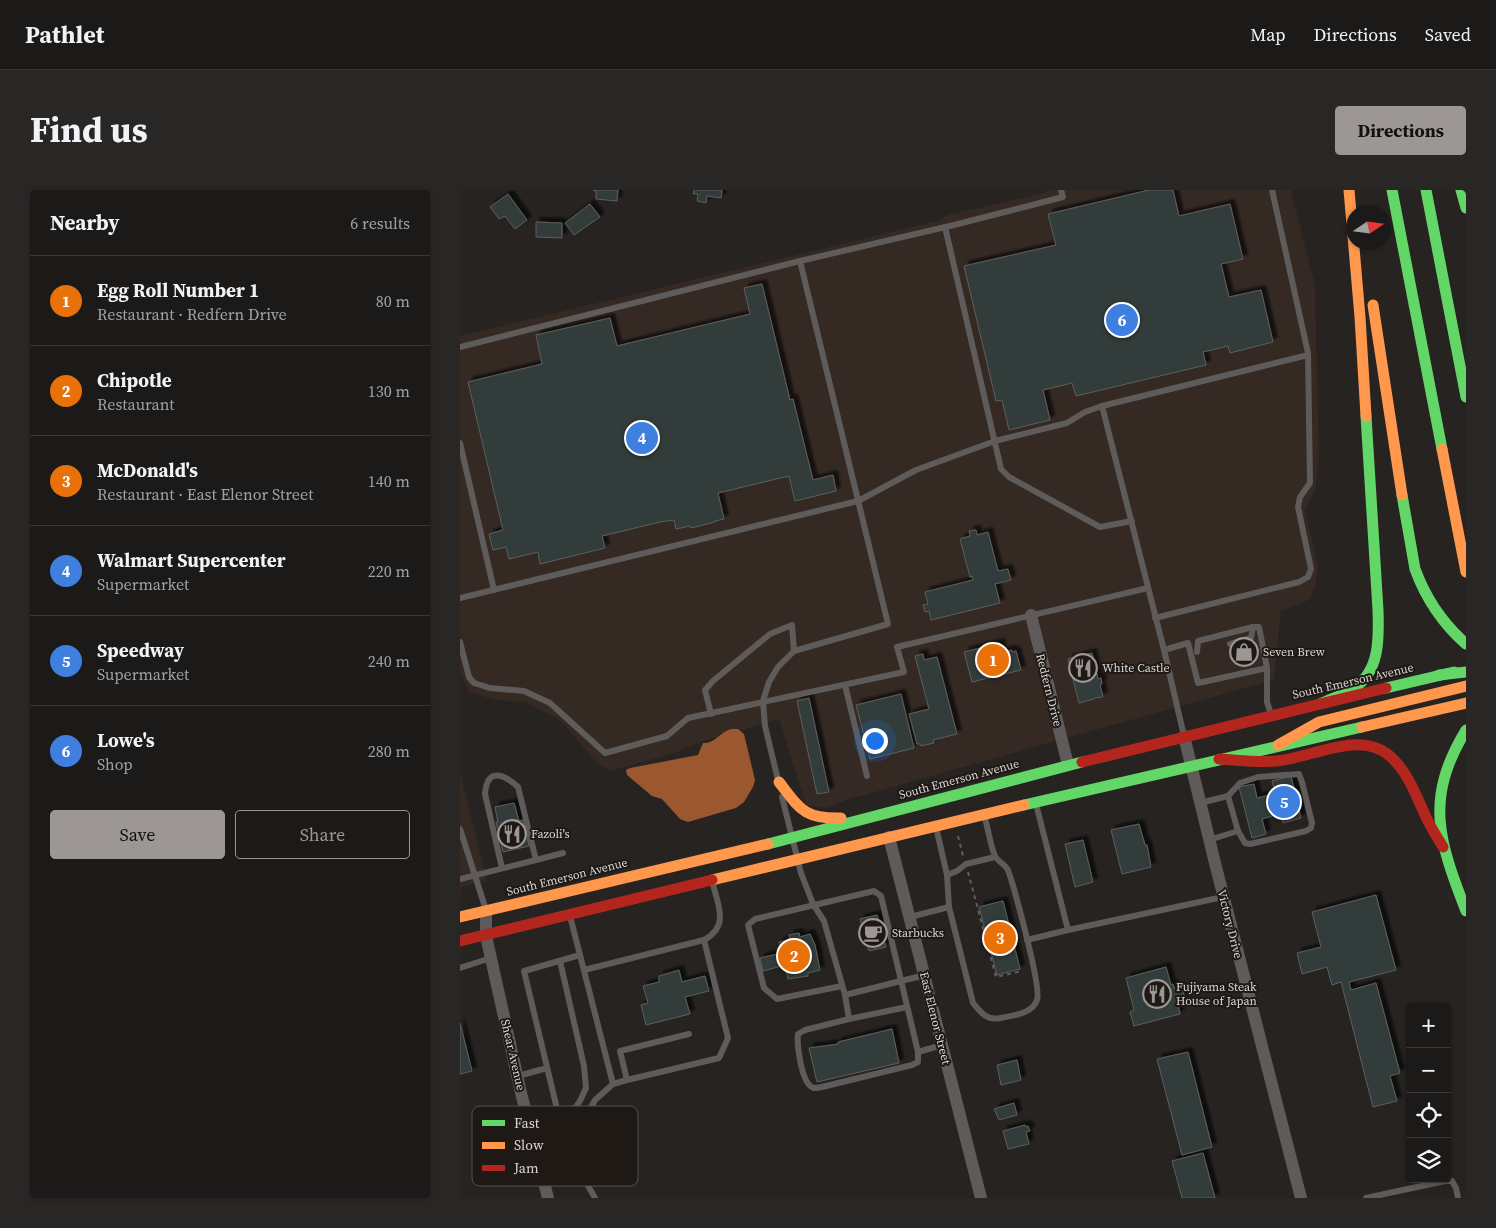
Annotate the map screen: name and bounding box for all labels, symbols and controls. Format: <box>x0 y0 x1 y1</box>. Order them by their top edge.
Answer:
text: Pathlet <box>25 18 104 51</box>
text: Map <box>1250 22 1286 47</box>
text: Directions <box>1314 22 1397 47</box>
text: Saved <box>1425 22 1471 47</box>
text: Find us <box>30 106 148 154</box>
button: Directions <box>1335 106 1466 155</box>
north arrow <box>1346 205 1391 250</box>
text: Nearby <box>50 208 120 237</box>
text: 6 results <box>350 212 410 234</box>
text: Egg Roll Number 1 <box>97 277 259 303</box>
text: 1 <box>62 290 70 312</box>
text: 80 m <box>376 290 410 312</box>
pin: 6 <box>1106 301 1138 339</box>
text: Restaurant · Redfern Drive <box>97 303 287 325</box>
text: Chipotle <box>97 367 172 393</box>
text: 2 <box>62 380 70 402</box>
text: 130 m <box>368 380 410 402</box>
text: Restaurant <box>97 393 175 415</box>
pin: 4 <box>626 419 658 457</box>
text: McDonald's <box>97 457 198 483</box>
text: 3 <box>62 470 70 492</box>
text: 140 m <box>368 470 410 492</box>
text: Restaurant · East Elenor Street <box>97 483 313 505</box>
text: Walmart Supercenter <box>97 547 285 573</box>
text: 4 <box>62 560 70 582</box>
text: 220 m <box>368 560 410 582</box>
text: Supermarket <box>97 573 189 595</box>
text: Speedway <box>97 637 184 663</box>
shop icon: Seven Brew <box>1229 637 1259 667</box>
pin: 1 <box>977 641 1009 679</box>
place label: Seven Brew <box>1263 644 1326 660</box>
text: 5 <box>62 650 70 672</box>
text: 240 m <box>368 650 410 672</box>
street label: Redfern Drive <box>1032 652 1066 728</box>
restaurant icon: White Castle <box>1068 653 1098 683</box>
street label: South Emerson Avenue <box>1291 659 1415 703</box>
place label: White Castle <box>1102 660 1170 676</box>
text: Supermarket <box>97 663 189 685</box>
text: Lowe's <box>97 727 155 753</box>
your location <box>862 728 888 754</box>
text: 6 <box>62 740 70 762</box>
text: 280 m <box>368 740 410 762</box>
text: Shop <box>97 753 133 775</box>
street label: South Emerson Avenue <box>897 755 1021 803</box>
pin: 5 <box>1268 783 1300 821</box>
button: Save <box>50 810 225 859</box>
button: Share <box>235 810 410 859</box>
restaurant icon: Fazoli's <box>497 819 527 849</box>
place label: Fazoli's <box>531 826 570 842</box>
street label: South Emerson Avenue <box>505 854 629 900</box>
street label: Victory Drive <box>1214 888 1246 960</box>
cafe icon: Starbucks <box>858 918 888 948</box>
pin: 3 <box>984 919 1016 957</box>
place label: Starbucks <box>892 925 944 941</box>
pin: 2 <box>778 937 810 975</box>
street label: East Elenor Street <box>916 970 954 1066</box>
restaurant icon: Fujiyama Steak House of Japan <box>1142 979 1172 1009</box>
place label: Fujiyama Steak House of Japan <box>1176 979 1257 1009</box>
map controls <box>1406 1003 1451 1183</box>
button: + <box>1406 1003 1451 1048</box>
street label: Shear Avenue <box>497 1018 529 1092</box>
button: − <box>1406 1048 1451 1093</box>
button: locate <box>1406 1093 1451 1138</box>
legend <box>472 1106 638 1186</box>
text: Fast <box>514 1113 540 1133</box>
text: Slow <box>514 1135 544 1155</box>
button: layers <box>1406 1138 1451 1183</box>
text: Jam <box>513 1158 539 1178</box>

